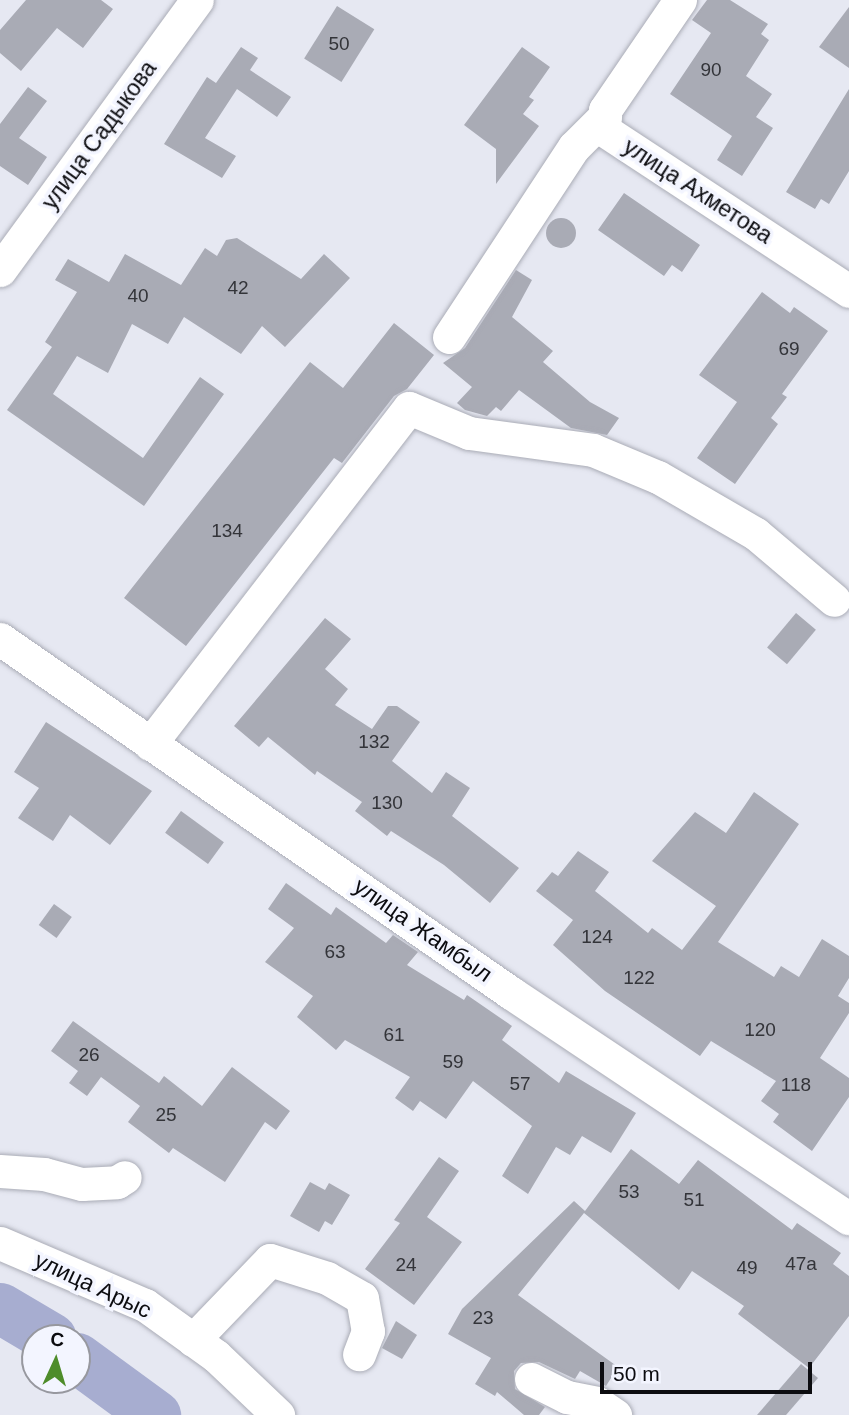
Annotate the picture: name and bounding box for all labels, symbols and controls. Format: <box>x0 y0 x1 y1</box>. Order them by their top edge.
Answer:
house number: 50 <box>328 33 350 55</box>
street label: улица Садыкова <box>36 55 162 215</box>
house number: 90 <box>700 59 722 81</box>
street label: улица Ахметова <box>618 133 778 249</box>
house number: 42 <box>227 277 249 299</box>
house number: 40 <box>127 285 149 307</box>
house number: 69 <box>778 338 800 360</box>
house number: 134 <box>211 520 243 542</box>
house number: 132 <box>358 731 390 753</box>
house number: 130 <box>371 792 403 814</box>
street label: улица Жамбыл <box>348 872 498 988</box>
house number: 124 <box>581 926 613 948</box>
house number: 63 <box>324 941 346 963</box>
house number: 122 <box>623 967 655 989</box>
house number: 120 <box>744 1019 776 1041</box>
house number: 61 <box>383 1024 405 1046</box>
house number: 26 <box>78 1044 100 1066</box>
house number: 59 <box>442 1051 464 1073</box>
house number: 57 <box>509 1073 531 1095</box>
house number: 118 <box>781 1074 811 1096</box>
house number: 25 <box>155 1104 177 1126</box>
house number: 53 <box>618 1181 640 1203</box>
house number: 51 <box>683 1189 705 1211</box>
street label: улица Арыс <box>30 1246 156 1324</box>
house number: 47а <box>785 1253 817 1275</box>
house number: 24 <box>395 1254 417 1276</box>
house number: 49 <box>736 1257 758 1279</box>
house number: 23 <box>472 1307 494 1329</box>
north arrow <box>21 1324 91 1394</box>
text: С <box>50 1329 65 1351</box>
scale bar <box>604 1348 816 1392</box>
text: 50 m <box>613 1362 660 1385</box>

